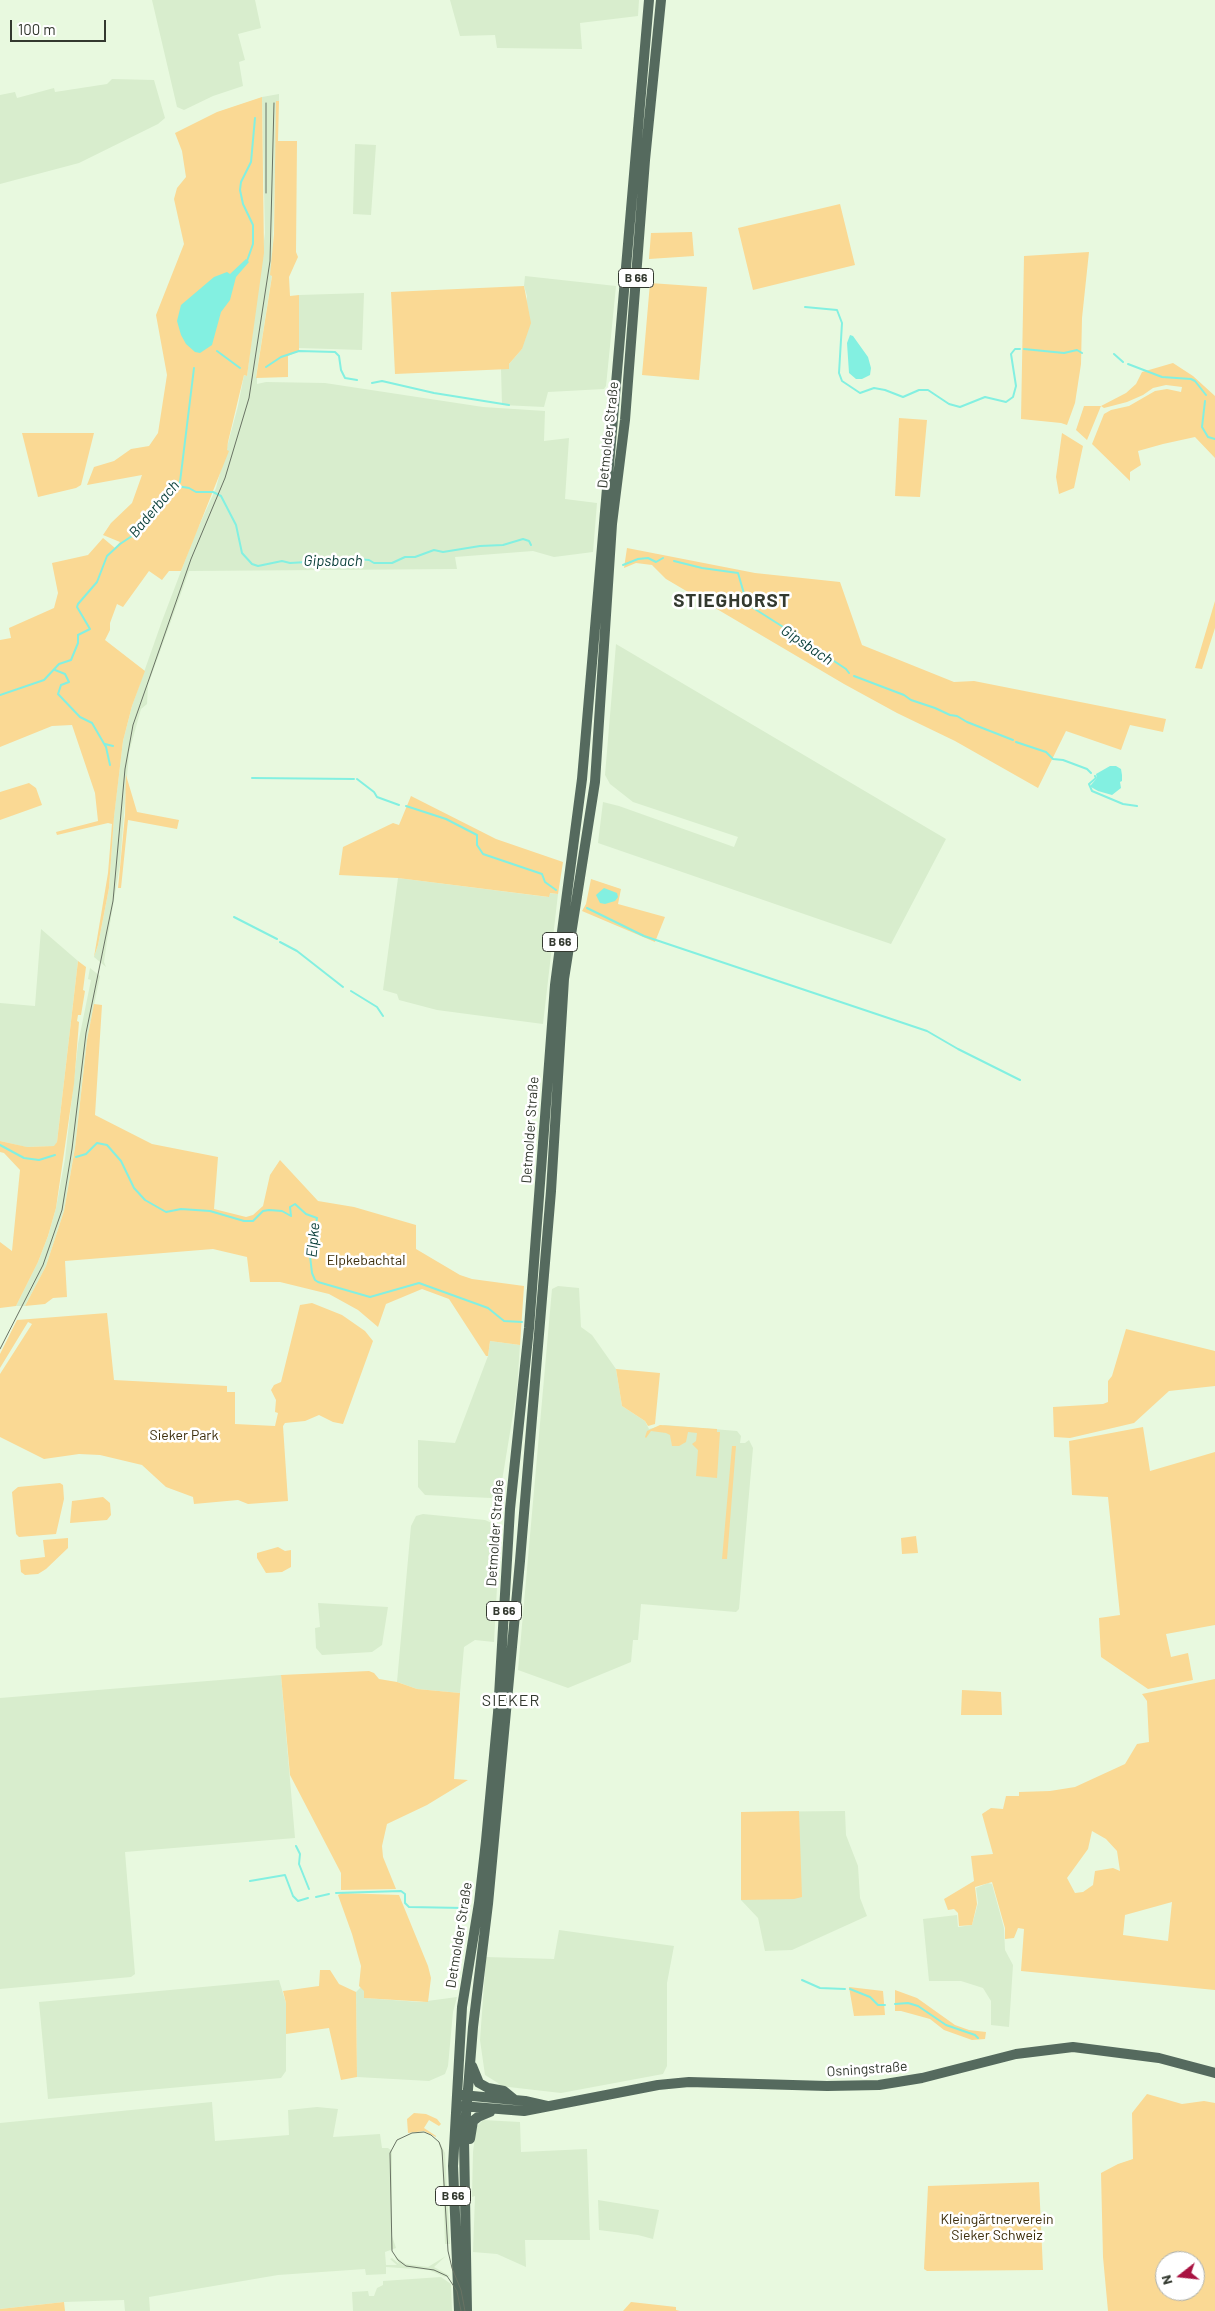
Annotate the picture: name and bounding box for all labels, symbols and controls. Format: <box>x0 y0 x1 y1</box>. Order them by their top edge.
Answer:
scale bar <box>12 10 109 42</box>
text: 100 m <box>18 20 56 38</box>
road number: B 66 <box>618 268 654 288</box>
street label: Detmolder Straße <box>594 381 622 489</box>
water label: Baderbach <box>125 477 183 541</box>
water label: Gipsbach <box>304 552 362 570</box>
district label: STIEGHORST <box>672 590 792 612</box>
water label: Gipsbach <box>778 621 836 669</box>
road number: B 66 <box>542 932 578 952</box>
street label: Detmolder Straße <box>518 1076 542 1184</box>
water label: Elpke <box>303 1222 323 1258</box>
park label: Elpkebachtal <box>327 1252 405 1268</box>
park label: Sieker Park <box>150 1427 218 1443</box>
street label: Detmolder Straße <box>483 1479 507 1587</box>
road number: B 66 <box>486 1602 522 1620</box>
district label: SIEKER <box>481 1691 541 1711</box>
street label: Detmolder Straße <box>442 1881 476 1989</box>
street label: Osningstraße <box>826 2058 908 2080</box>
road number: B 66 <box>436 2186 470 2206</box>
park label: Kleingärtnerverein Sieker Schweiz <box>940 2211 1054 2244</box>
north arrow <box>1155 2251 1205 2301</box>
text: N <box>1157 2273 1176 2287</box>

